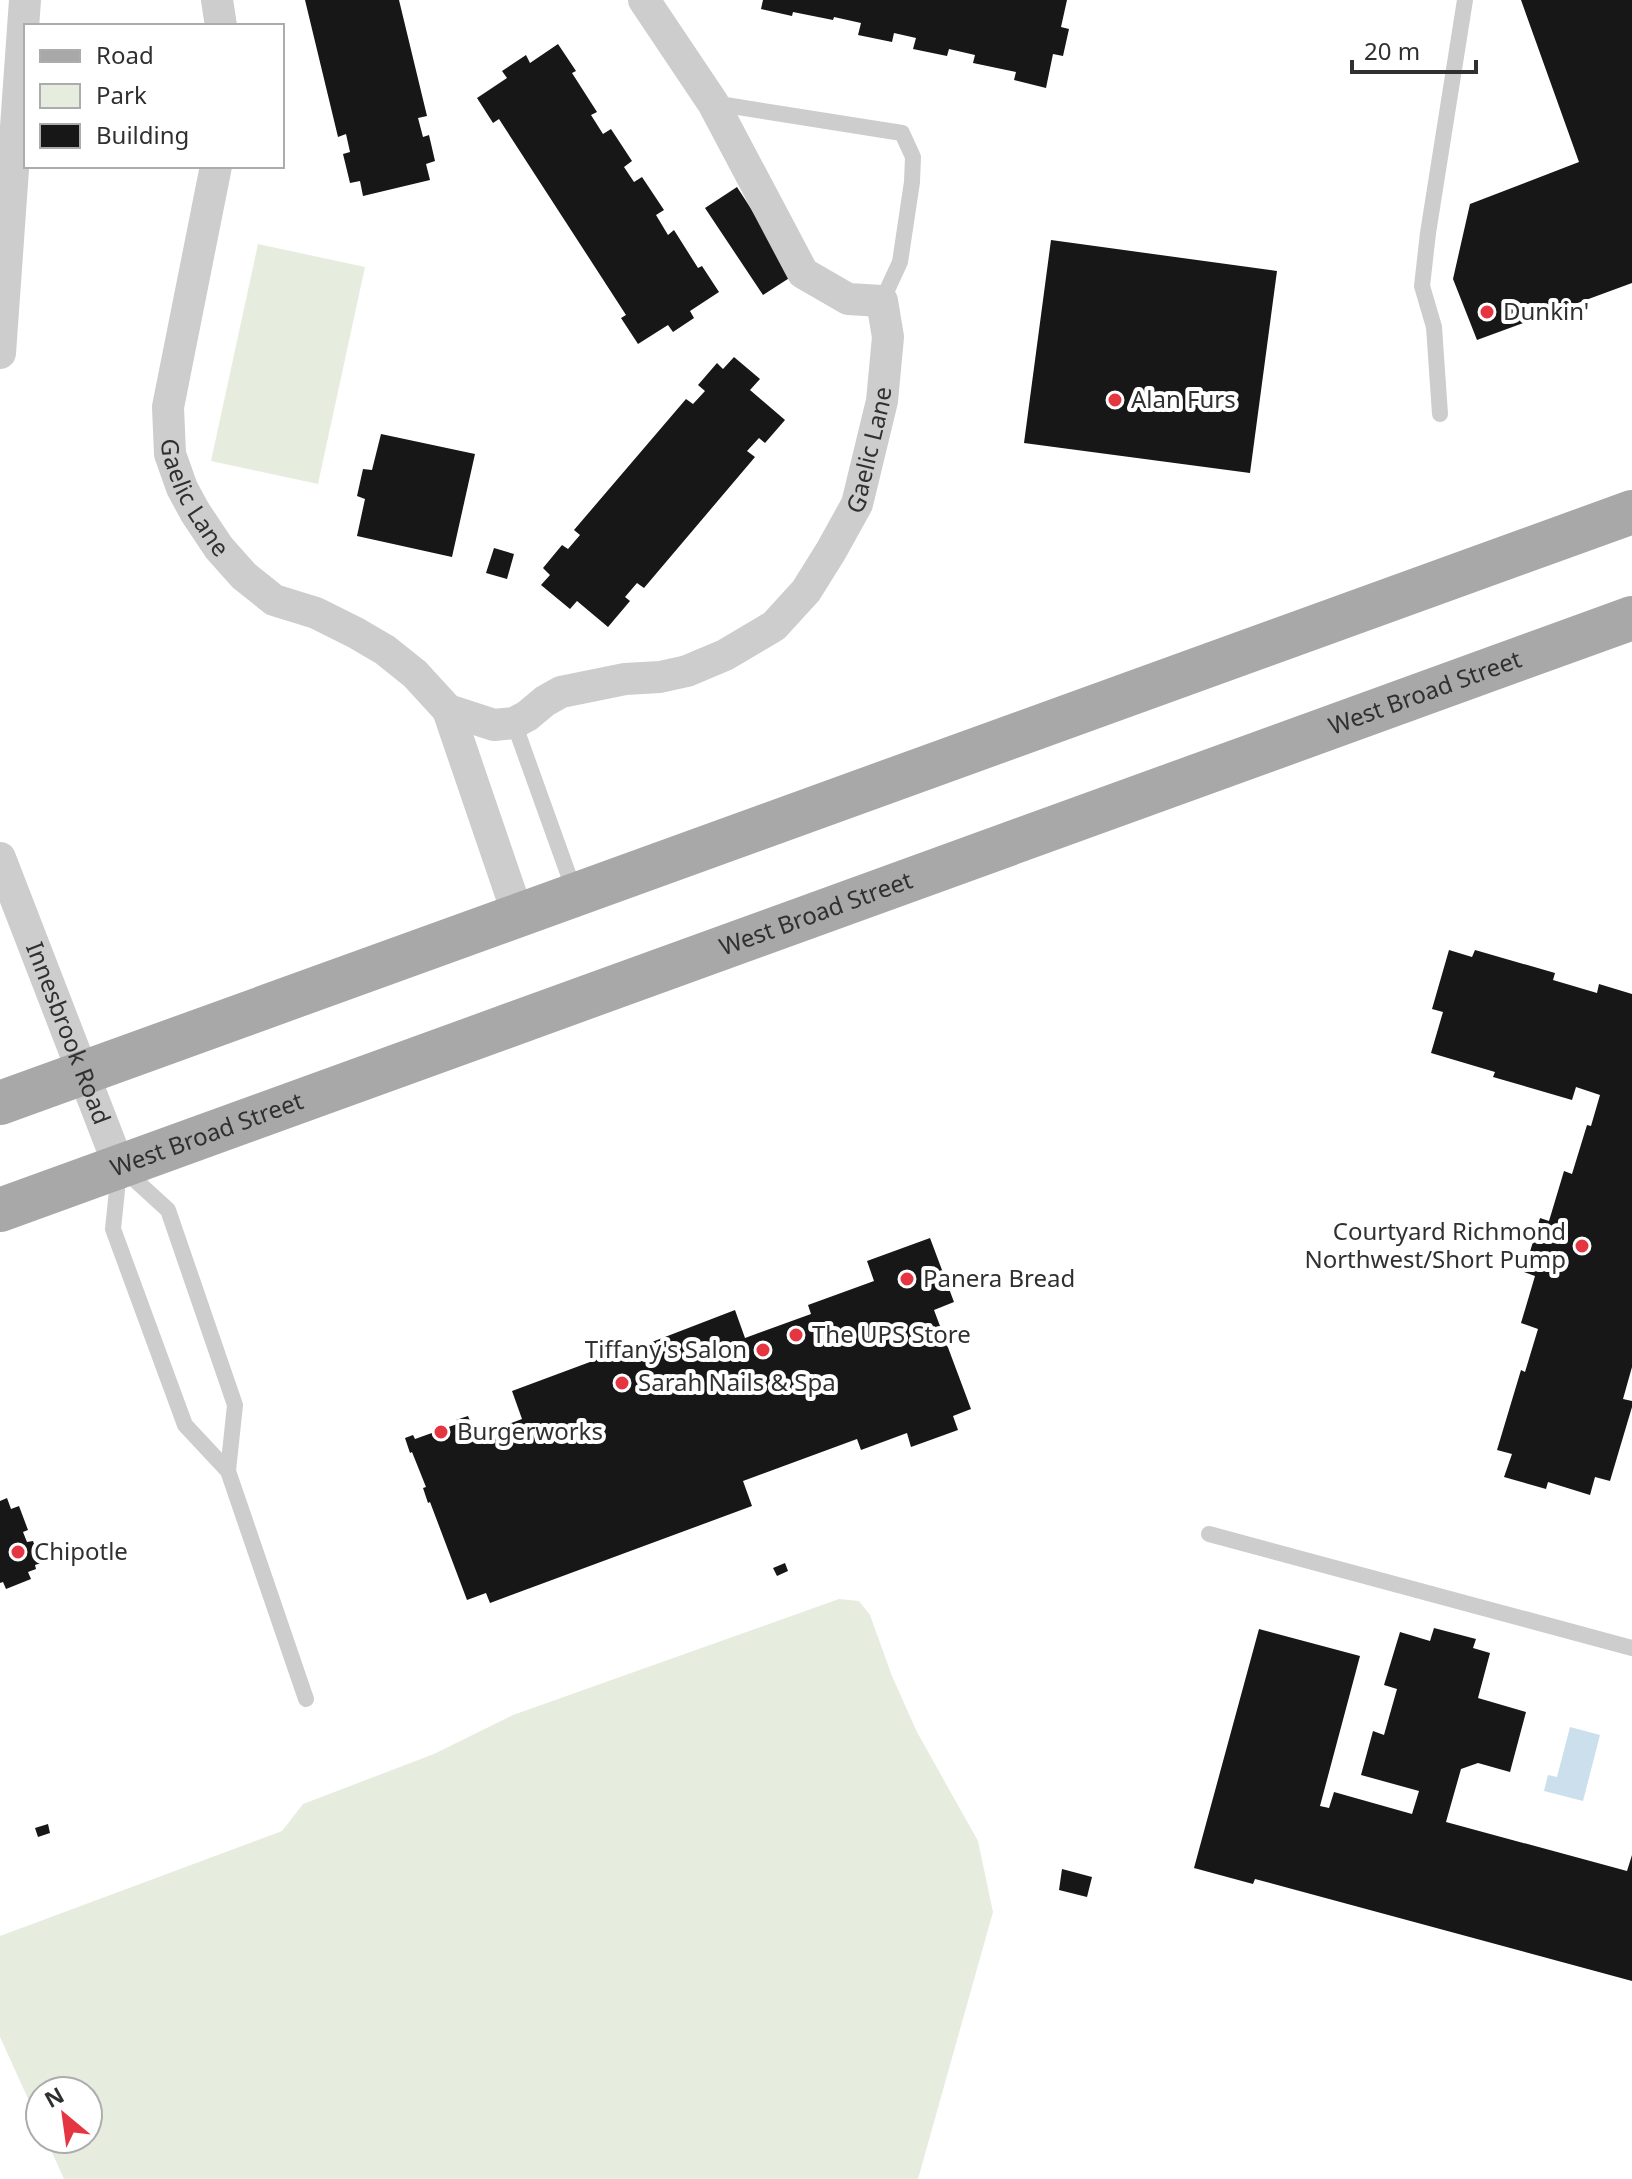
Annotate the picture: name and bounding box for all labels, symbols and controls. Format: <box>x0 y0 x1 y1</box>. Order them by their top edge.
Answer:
legend <box>24 24 284 168</box>
scale bar <box>1352 24 1476 74</box>
text: 20 m <box>1364 34 1420 67</box>
text: Road <box>96 38 154 71</box>
text: Park <box>96 78 147 111</box>
text: Building <box>96 118 189 151</box>
place label: Dunkin' <box>1503 294 1589 327</box>
marker: Dunkin' <box>1478 303 1496 321</box>
place label: Alan Furs <box>1131 382 1236 415</box>
street label: Gaelic Lane <box>837 385 898 519</box>
marker: Alan Furs <box>1106 391 1124 409</box>
street label: Gaelic Lane <box>154 438 237 563</box>
street label: West Broad Street <box>1324 641 1526 742</box>
street label: West Broad Street <box>714 862 917 963</box>
street label: Innesbrook Road <box>19 937 119 1129</box>
street label: West Broad Street <box>105 1083 308 1184</box>
place label: Courtyard Richmond Northwest/Short Pump <box>1304 1214 1566 1275</box>
marker: Courtyard Richmond Northwest/Short Pump <box>1573 1237 1591 1255</box>
place label: Panera Bread <box>923 1261 1075 1294</box>
marker: Panera Bread <box>898 1270 916 1288</box>
place label: The UPS Store <box>812 1317 971 1350</box>
marker: The UPS Store <box>787 1326 805 1344</box>
place label: Tiffany's Salon <box>585 1332 747 1365</box>
marker: Tiffany's Salon <box>754 1341 772 1359</box>
place label: Sarah Nails & Spa <box>638 1365 836 1398</box>
marker: Sarah Nails & Spa <box>613 1374 631 1392</box>
place label: Burgerworks <box>457 1414 603 1447</box>
marker: Burgerworks <box>432 1423 450 1441</box>
place label: Chipotle <box>34 1534 128 1567</box>
marker: Chipotle <box>9 1543 27 1561</box>
north arrow <box>24 2075 104 2155</box>
text: N <box>39 2079 69 2114</box>

